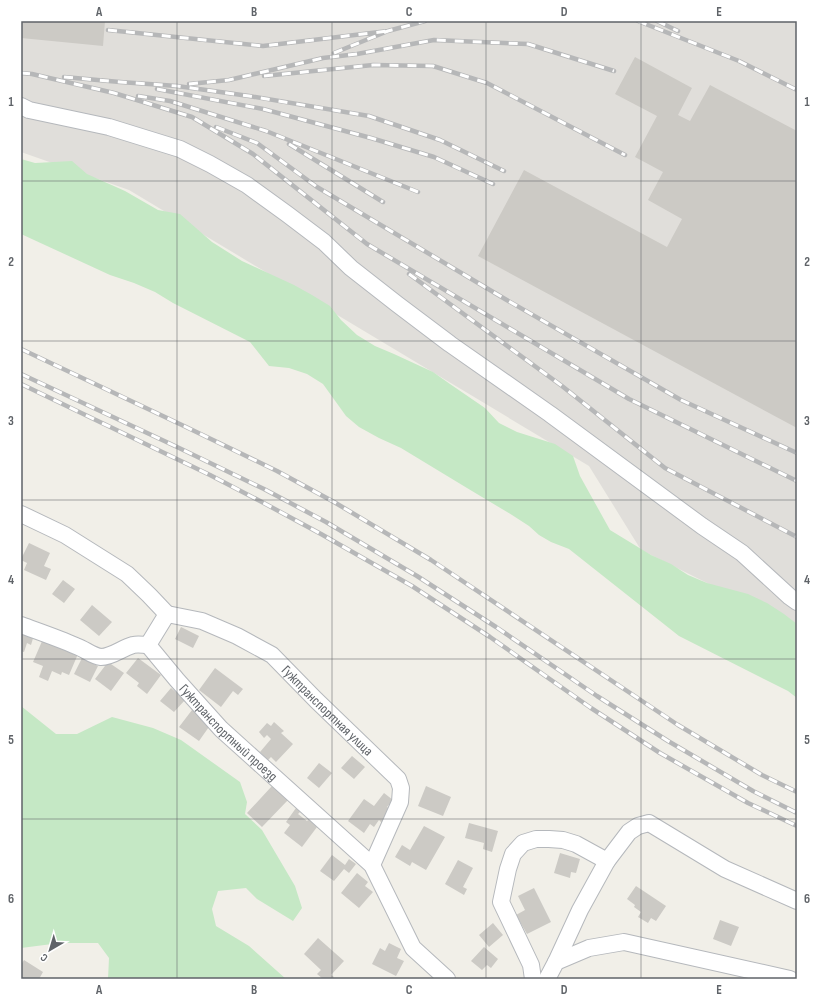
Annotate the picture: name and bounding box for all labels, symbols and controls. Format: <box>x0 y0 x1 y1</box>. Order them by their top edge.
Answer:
text: A <box>95 4 103 20</box>
text: B <box>251 4 257 20</box>
text: C <box>406 4 413 20</box>
text: D <box>561 4 568 20</box>
text: E <box>716 4 722 20</box>
text: 1 <box>8 94 14 110</box>
text: 1 <box>804 94 810 110</box>
text: 2 <box>8 254 14 270</box>
text: 2 <box>804 254 810 270</box>
text: 3 <box>8 413 14 429</box>
text: 3 <box>804 413 810 429</box>
text: 4 <box>8 572 14 588</box>
text: 4 <box>804 572 810 588</box>
street label: Гужтранспортная улица <box>278 662 377 759</box>
street label: Гужтранспортный проезд <box>176 681 281 785</box>
text: 5 <box>8 732 14 748</box>
text: 5 <box>804 732 810 748</box>
text: 6 <box>8 891 14 907</box>
text: 6 <box>804 891 810 907</box>
north arrow <box>30 930 70 970</box>
text: С <box>38 950 50 964</box>
text: A <box>95 982 103 998</box>
text: B <box>251 982 257 998</box>
text: C <box>406 982 413 998</box>
text: D <box>561 982 568 998</box>
text: E <box>716 982 722 998</box>

